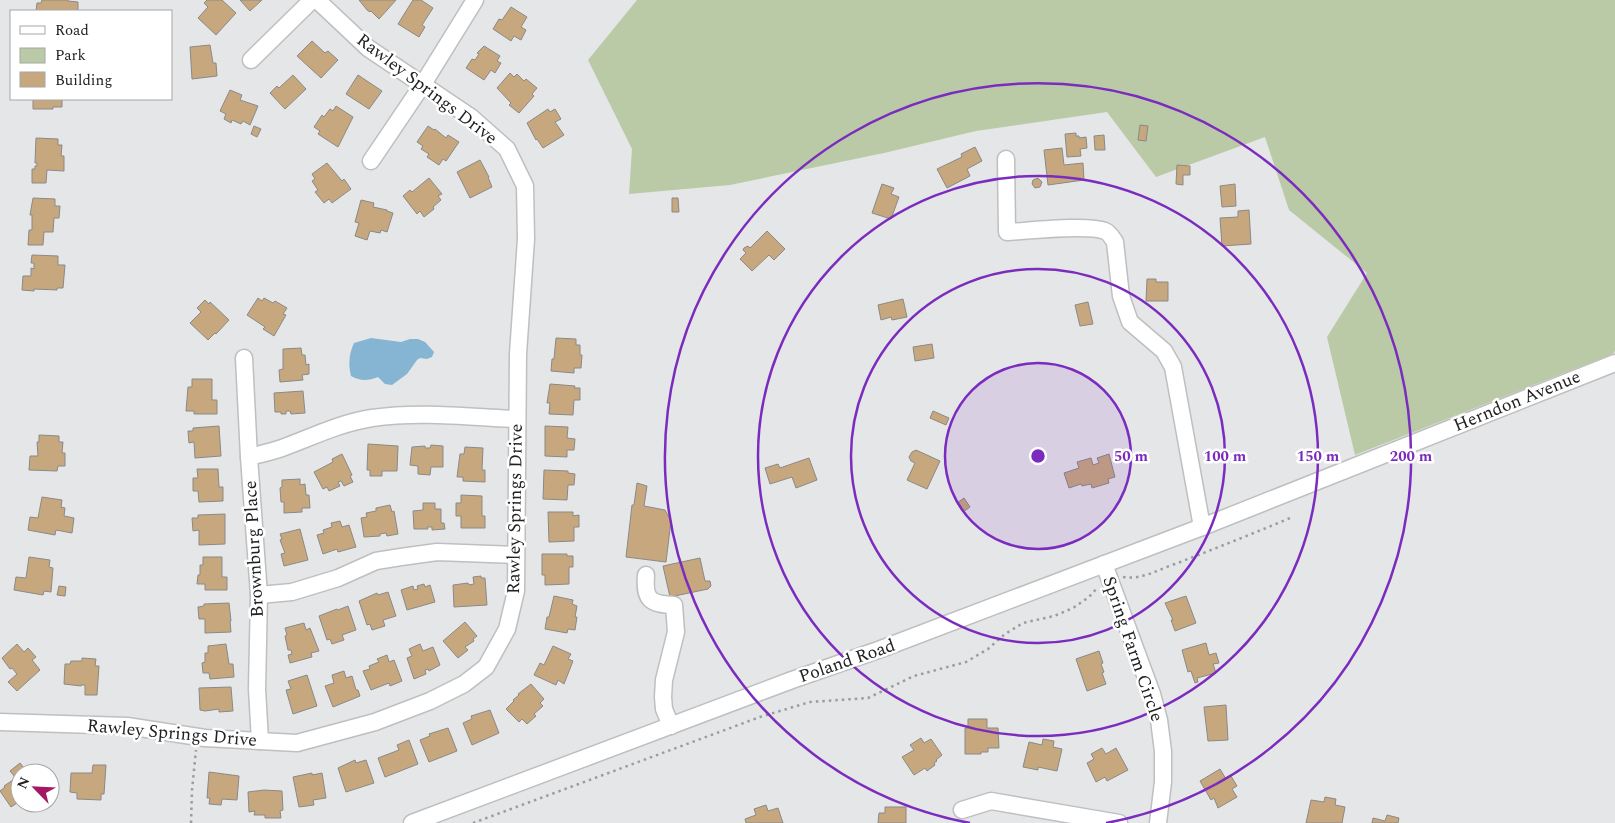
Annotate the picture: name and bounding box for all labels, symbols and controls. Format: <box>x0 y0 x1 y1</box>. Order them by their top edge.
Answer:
legend <box>10 10 172 100</box>
text: Road <box>55 19 89 42</box>
street label: Rawley Springs Drive <box>351 27 503 151</box>
text: Park <box>55 44 86 67</box>
text: Building <box>55 69 112 92</box>
street label: Herndon Avenue <box>1449 363 1585 439</box>
street label: Rawley Springs Drive <box>500 424 530 594</box>
text: 50 m <box>1114 445 1149 468</box>
text: 100 m <box>1204 445 1247 468</box>
text: 150 m <box>1297 445 1340 468</box>
text: 200 m <box>1390 445 1433 468</box>
centre of rings <box>1029 447 1047 465</box>
street label: Brownburg Place <box>237 480 271 618</box>
street label: Spring Farm Circle <box>1095 573 1171 725</box>
street label: Poland Road <box>795 632 899 690</box>
street label: Rawley Springs Drive <box>86 712 258 754</box>
north arrow <box>10 763 60 813</box>
text: N <box>12 773 35 792</box>

